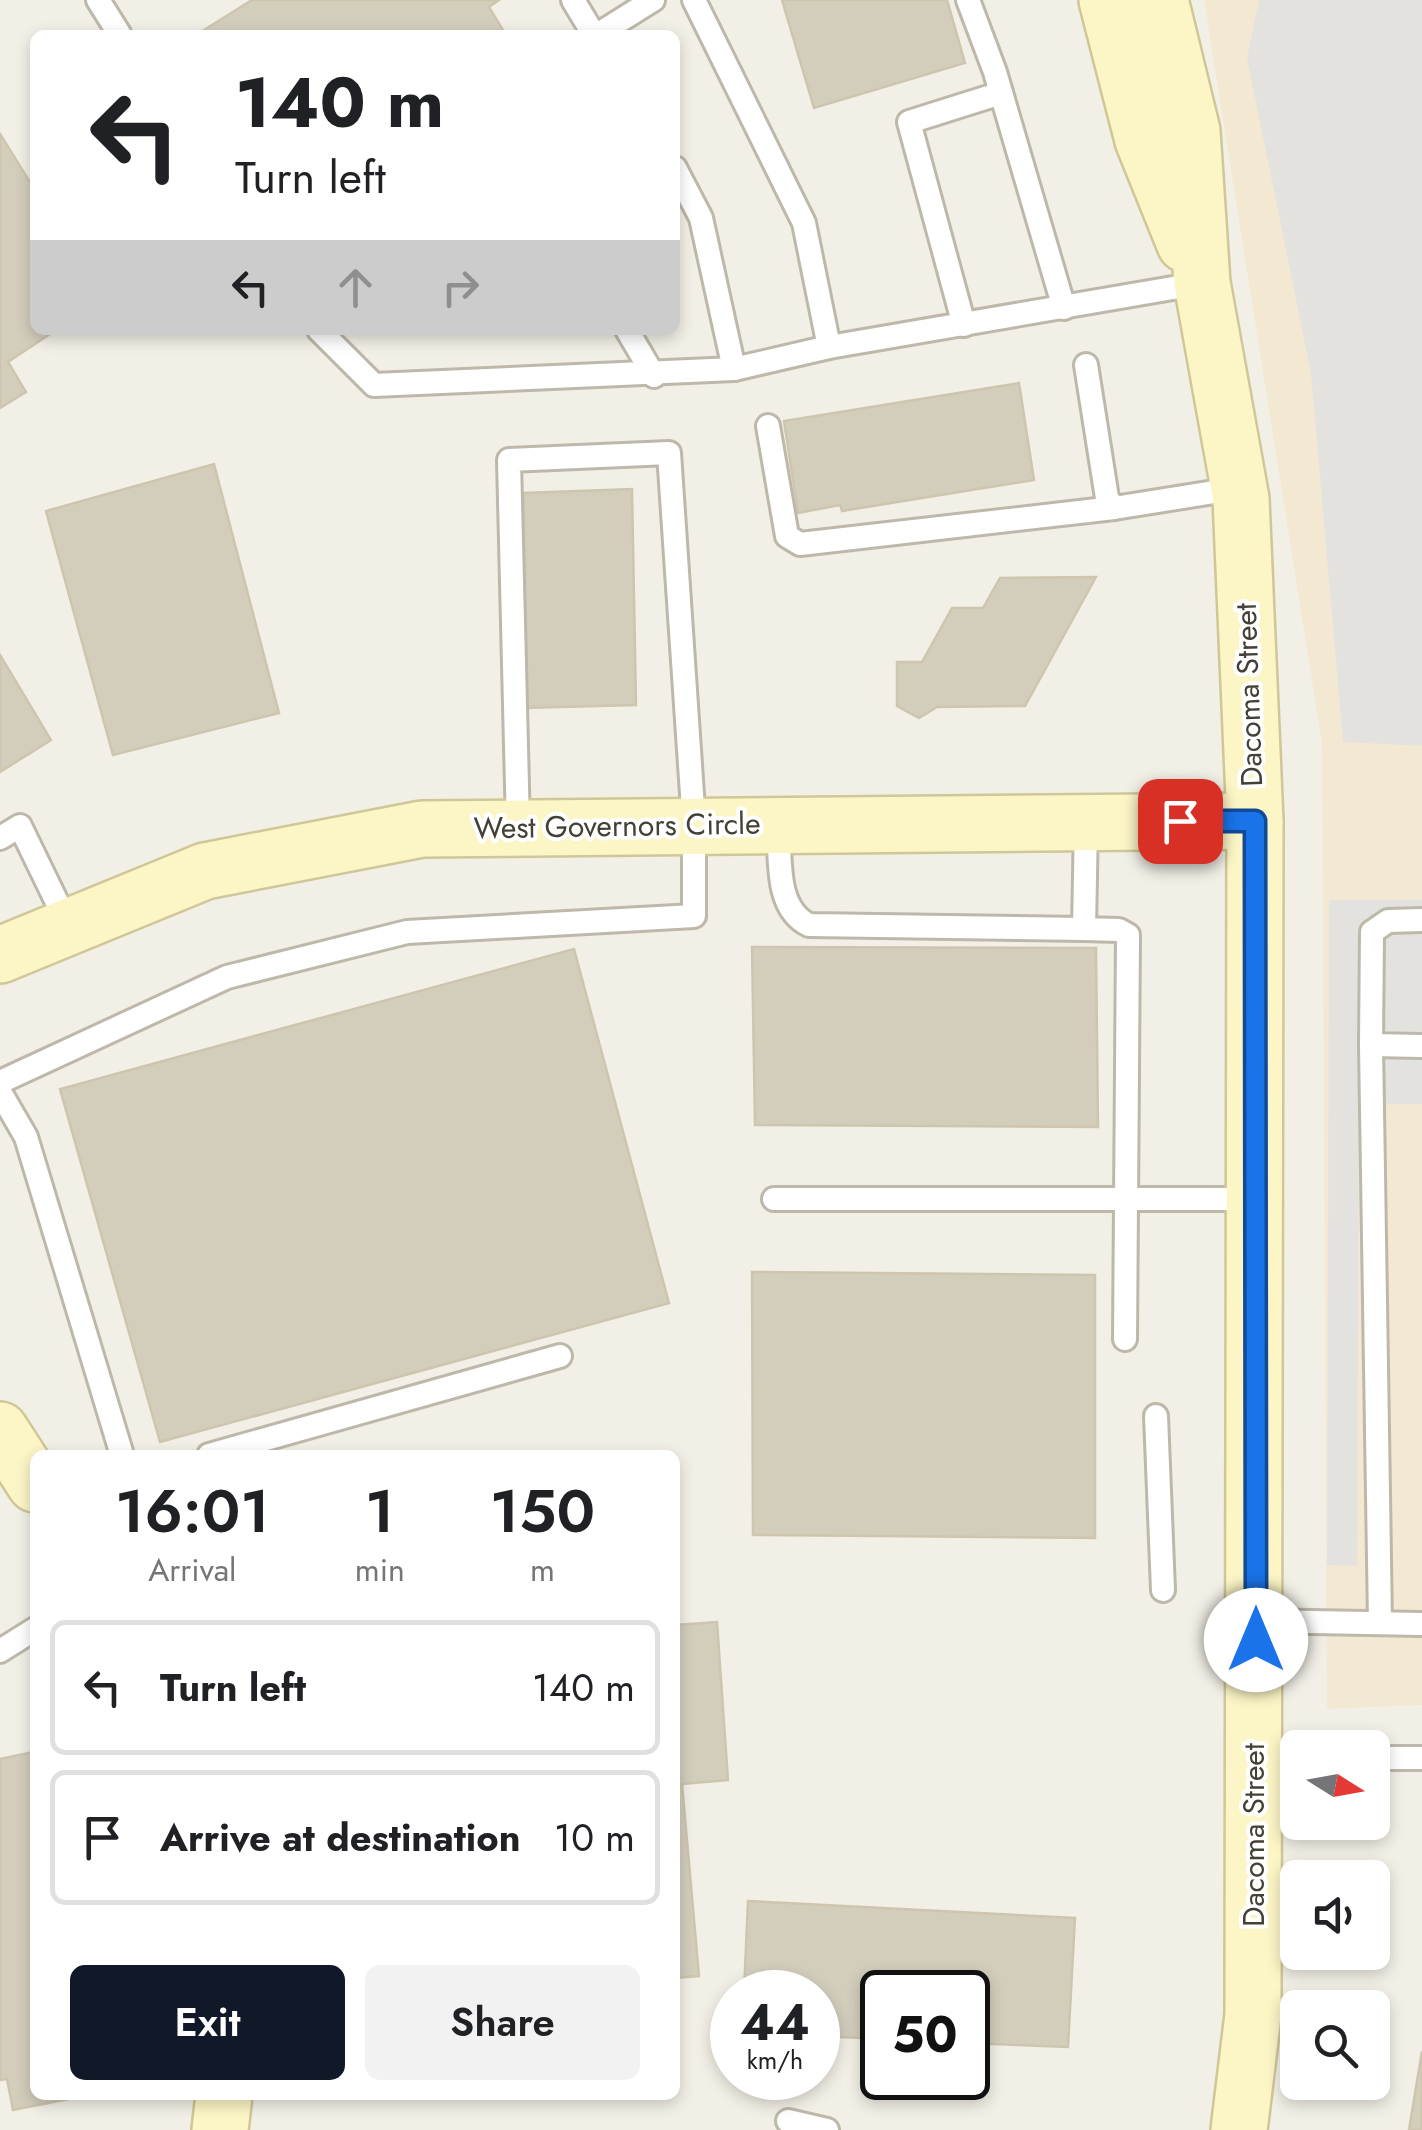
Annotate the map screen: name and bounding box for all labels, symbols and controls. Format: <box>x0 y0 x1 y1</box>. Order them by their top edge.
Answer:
text: 140 m <box>235 52 444 153</box>
icon: left <box>70 70 200 200</box>
text: Turn left <box>235 145 386 210</box>
icon: left <box>223 260 278 315</box>
icon: ahead <box>328 260 383 315</box>
icon: right <box>433 260 488 315</box>
street label: Dacoma Street <box>1224 602 1273 788</box>
pin <box>1138 779 1223 864</box>
icon: arrive <box>1153 794 1208 849</box>
street label: West Governors Circle <box>473 801 761 850</box>
text: 16:01 <box>115 1468 270 1555</box>
text: 1 <box>365 1468 395 1555</box>
text: 150 <box>490 1468 595 1555</box>
text: Arrival <box>148 1547 236 1593</box>
text: min <box>355 1547 405 1593</box>
text: m <box>530 1547 555 1593</box>
position arrow <box>1204 1588 1308 1692</box>
icon: left <box>75 1660 130 1715</box>
text: Turn left <box>160 1660 306 1715</box>
text: 140 m <box>532 1660 635 1715</box>
north arrow <box>1280 1730 1390 1840</box>
map controls <box>1280 1730 1390 2100</box>
street label: Dacoma Street <box>1232 1742 1275 1927</box>
icon: arrive <box>75 1810 130 1865</box>
text: Arrive at destination <box>160 1810 521 1865</box>
text: 10 m <box>554 1810 635 1865</box>
button: sound <box>1280 1860 1390 1970</box>
button: Exit <box>70 1965 345 2080</box>
button: Share <box>365 1965 640 2080</box>
speed limit sign: 50 <box>860 1970 990 2100</box>
text: 44 <box>740 1986 810 2059</box>
button: search <box>1280 1990 1390 2100</box>
text: km/h <box>747 2042 803 2078</box>

